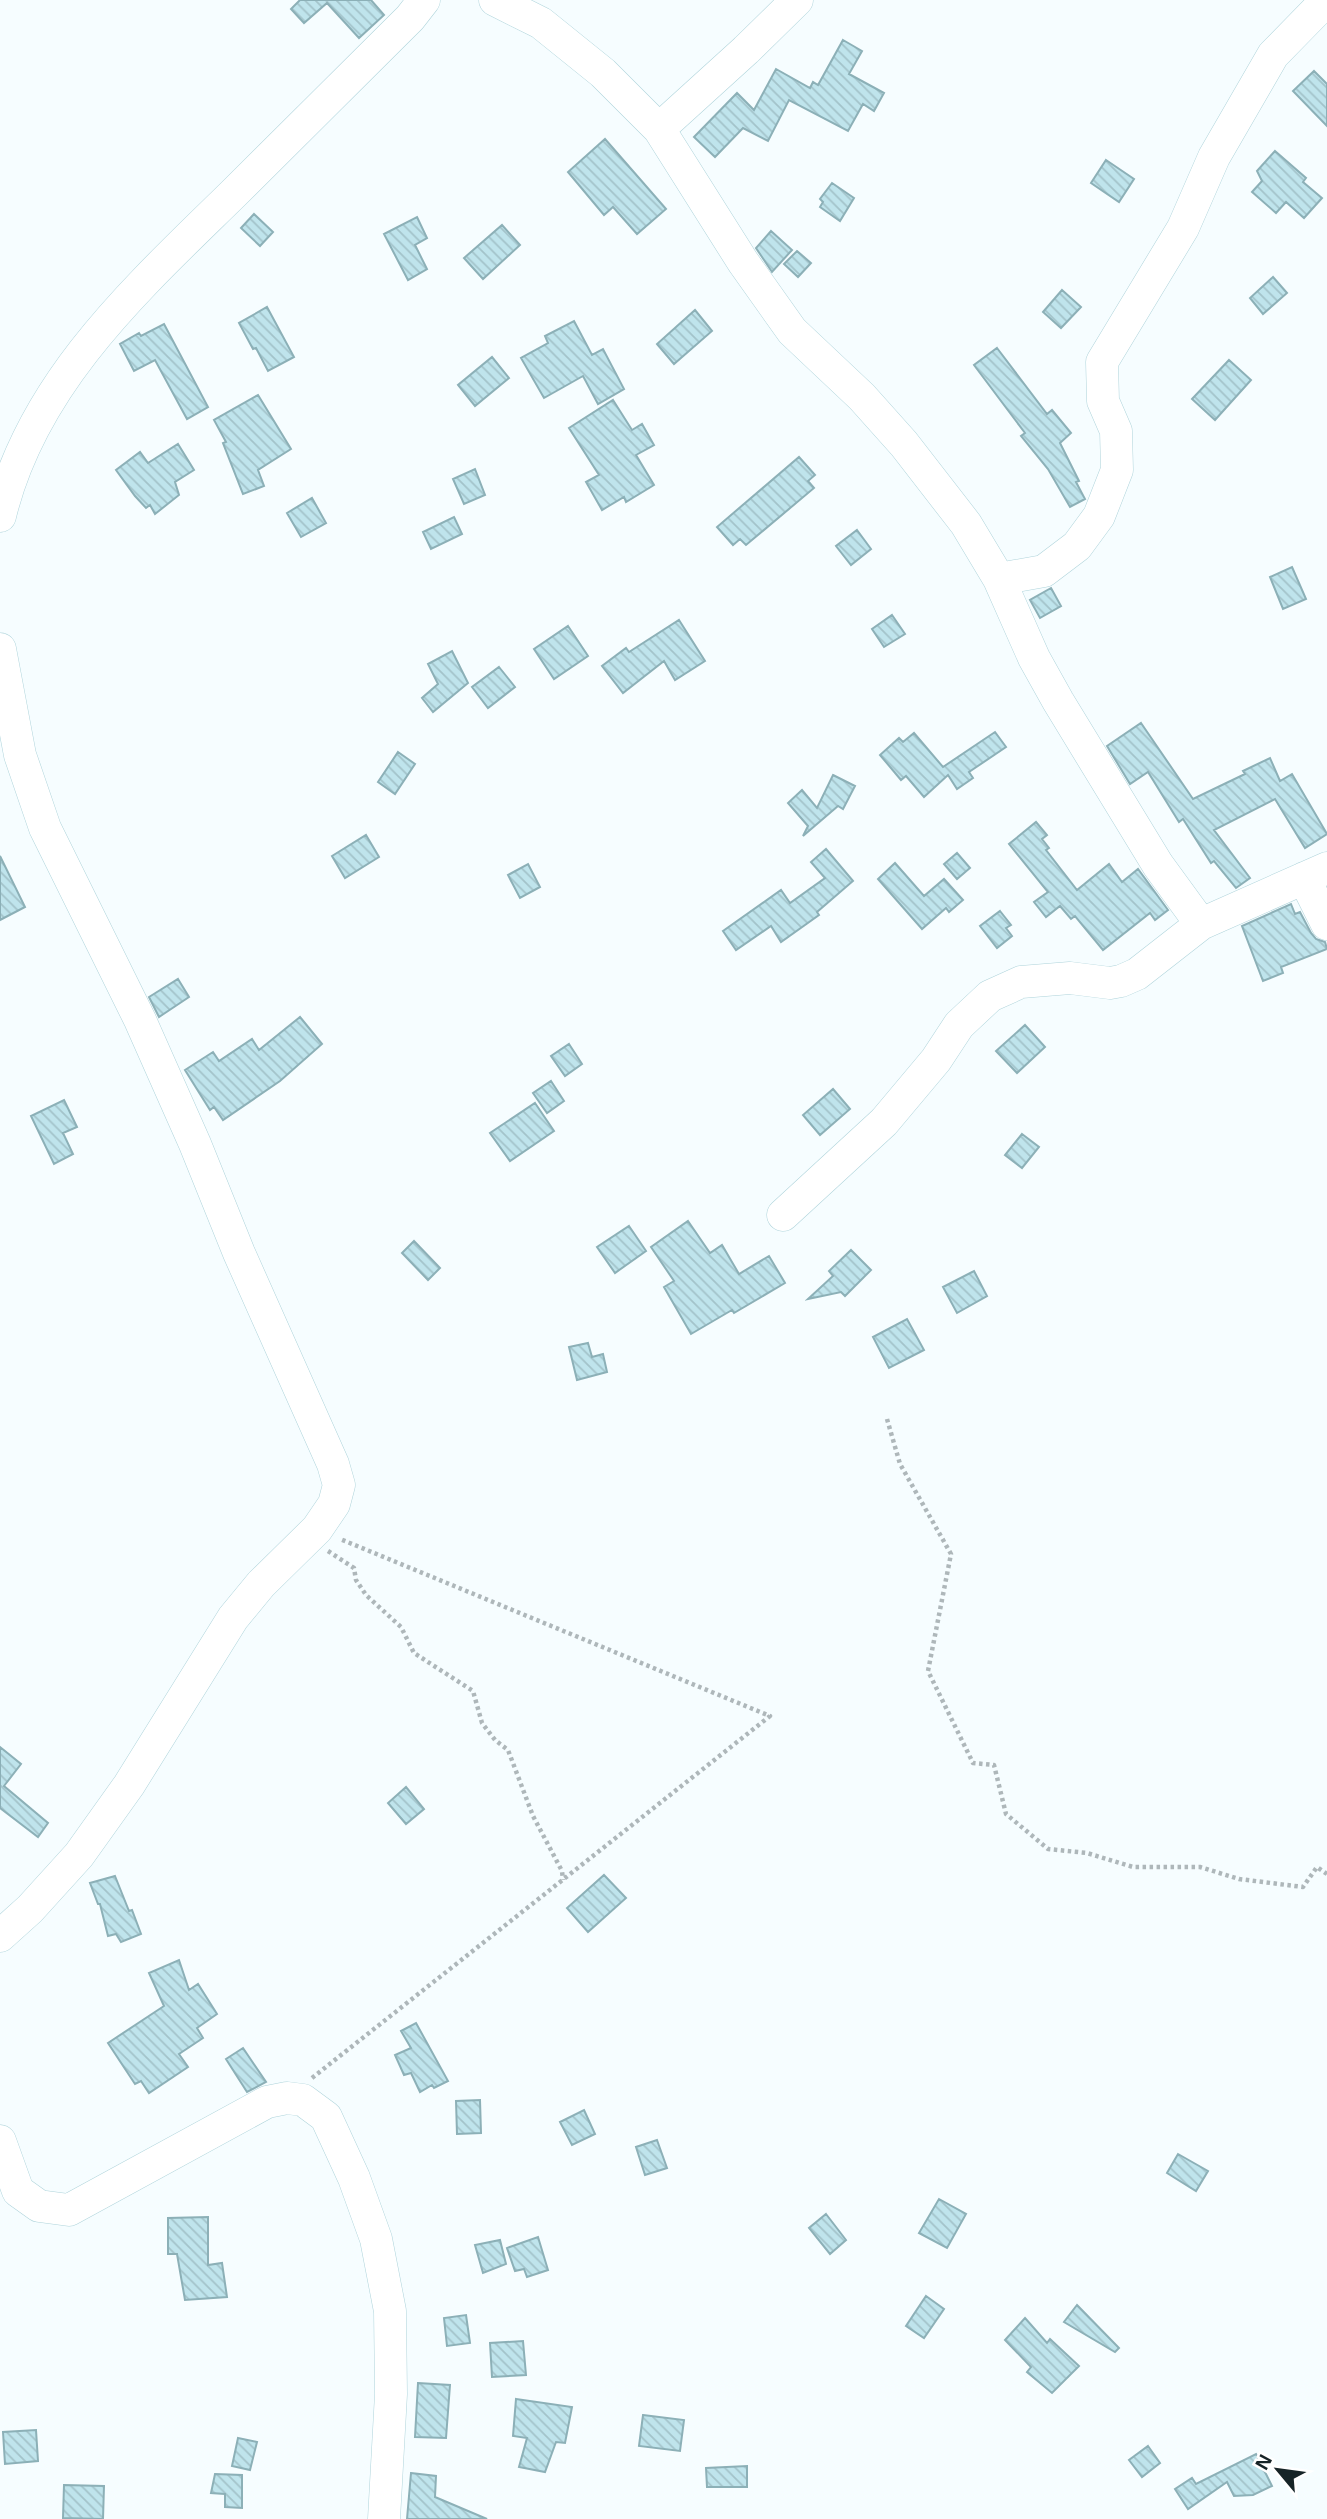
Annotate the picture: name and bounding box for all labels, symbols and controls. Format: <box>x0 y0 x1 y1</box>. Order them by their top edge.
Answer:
north arrow <box>1243 2435 1313 2505</box>
text: N <box>1251 2451 1276 2473</box>

